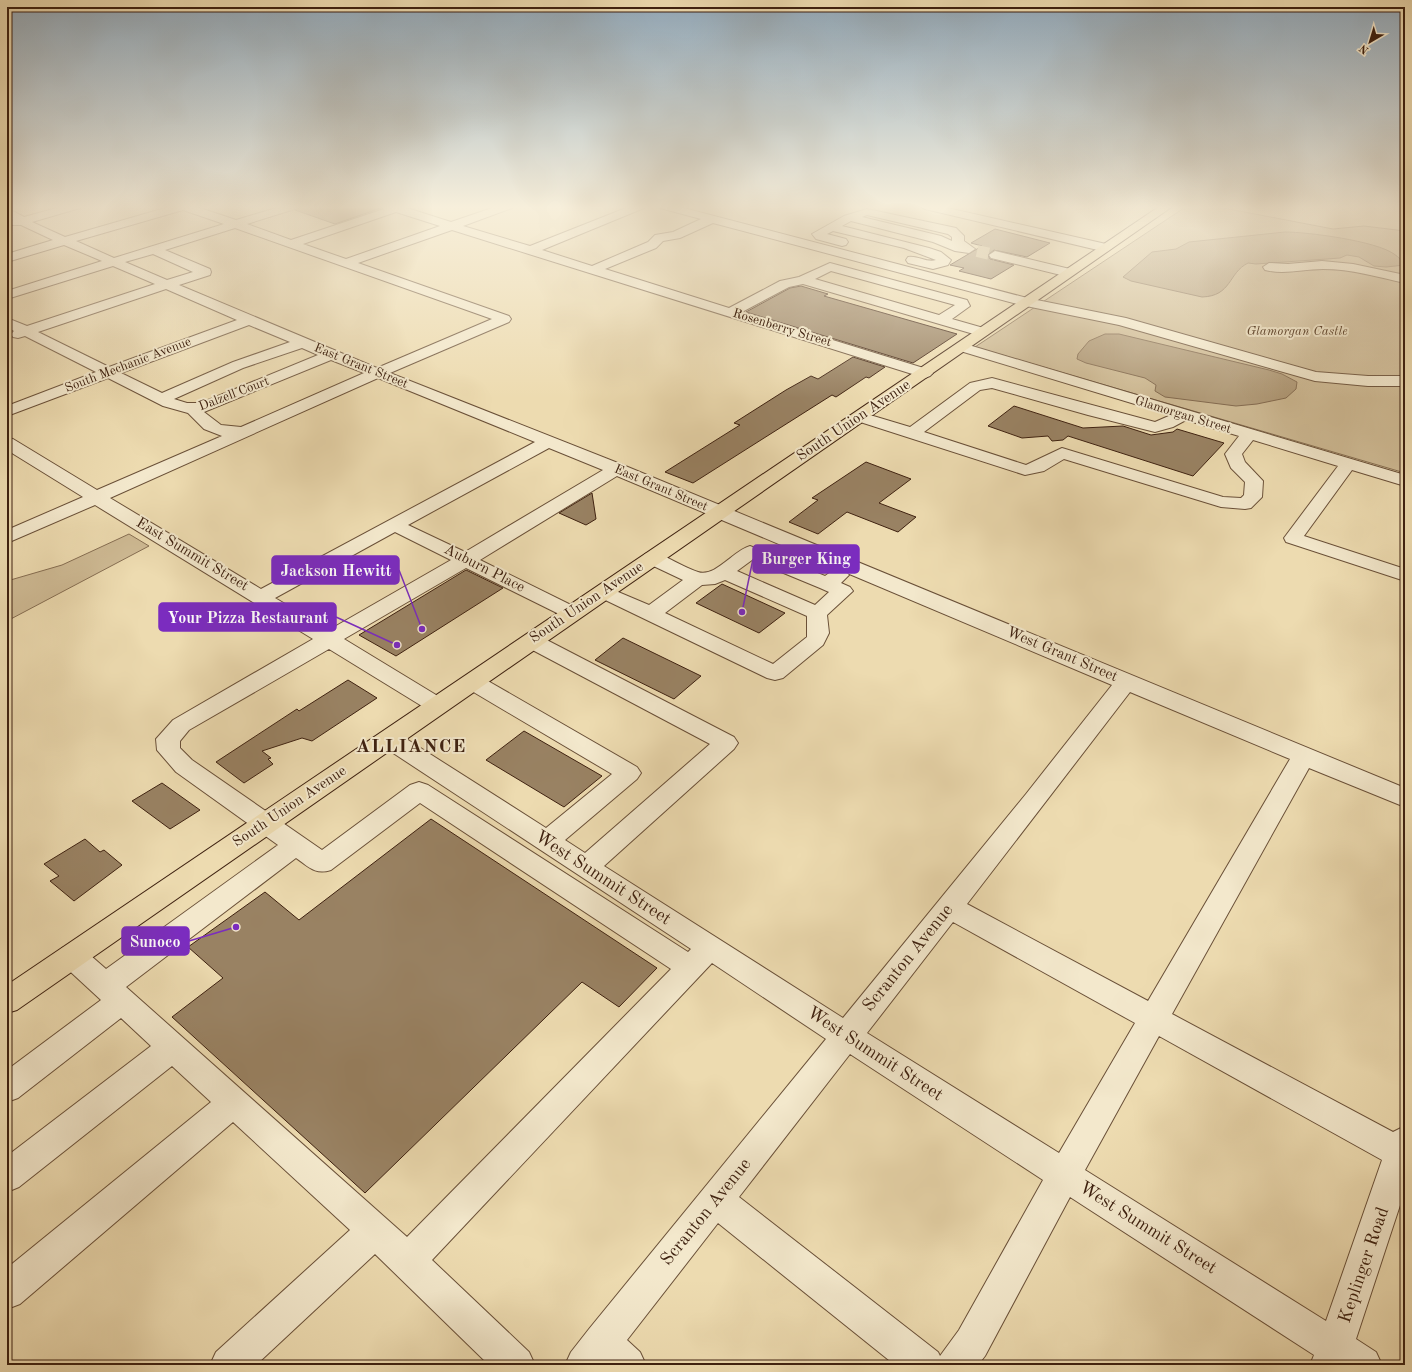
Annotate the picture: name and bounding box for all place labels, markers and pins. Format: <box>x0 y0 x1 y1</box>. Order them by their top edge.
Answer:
callout: Burger King <box>753 545 859 573</box>
callout: Jackson Hewitt <box>272 556 399 584</box>
callout: Your Pizza Restaurant <box>159 603 336 631</box>
callout: Sunoco <box>122 927 189 955</box>

